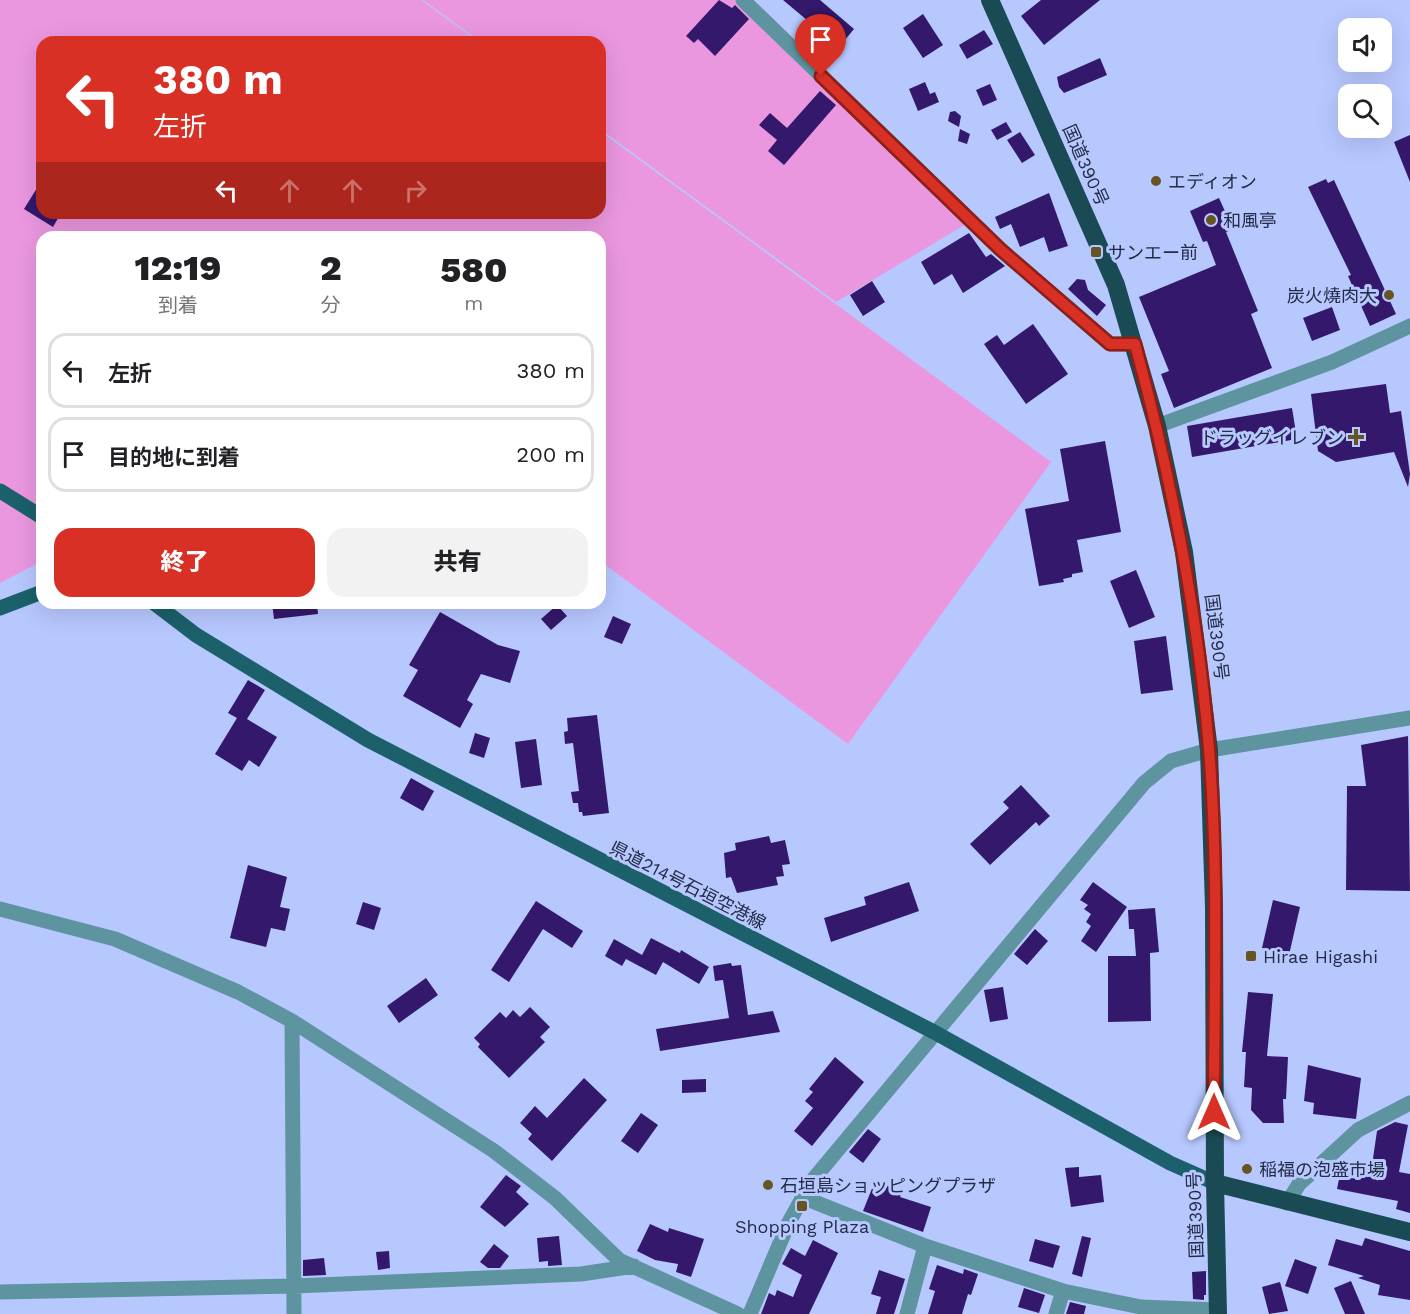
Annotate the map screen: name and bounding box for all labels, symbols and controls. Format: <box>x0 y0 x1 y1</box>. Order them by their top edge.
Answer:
pin <box>795 14 846 76</box>
map controls <box>1338 18 1392 138</box>
button: sound <box>1338 18 1392 72</box>
icon: arrive <box>804 23 837 56</box>
text: 380 m <box>153 55 283 104</box>
icon: left <box>54 60 132 138</box>
button: search <box>1338 84 1392 138</box>
text: 左折 <box>153 111 207 143</box>
street label: 国道390号 <box>1059 121 1113 209</box>
place label: エディオン <box>1168 171 1257 192</box>
icon: left <box>210 174 243 207</box>
icon: ahead <box>273 174 306 207</box>
icon: ahead <box>336 174 369 207</box>
icon: right <box>399 174 432 207</box>
marker: エディオン <box>1149 174 1163 188</box>
place label: 和風亭 <box>1223 210 1277 231</box>
marker: 和風亭 <box>1204 213 1218 227</box>
place label: サンエー前 <box>1108 242 1198 263</box>
marker: サンエー前 <box>1089 245 1103 259</box>
text: 12:19 <box>135 247 221 289</box>
text: 2 <box>320 247 342 289</box>
text: 580 <box>440 249 507 291</box>
place label: 炭火燒肉大 <box>1287 285 1377 306</box>
marker: 炭火燒肉大 <box>1382 288 1396 302</box>
text: m <box>464 291 483 315</box>
text: 到着 <box>158 293 198 317</box>
text: 分 <box>321 293 341 317</box>
icon: left <box>57 354 90 387</box>
text: 380 m <box>516 358 585 383</box>
text: 左折 <box>108 361 152 386</box>
place label: ドラッグイレブン <box>1200 427 1344 448</box>
marker: ドラッグイレブン <box>1349 430 1363 444</box>
icon: arrive <box>57 438 90 471</box>
text: 200 m <box>516 442 585 467</box>
text: 目的地に到着 <box>108 445 240 470</box>
button: 終了 <box>54 528 315 597</box>
button: 共有 <box>327 528 588 597</box>
street label: 国道390号 <box>1201 593 1233 681</box>
street label: 県道214号石垣空港線 <box>606 836 770 934</box>
place label: Hirae Higashi <box>1263 946 1378 967</box>
marker: Hirae Higashi <box>1244 949 1258 963</box>
position arrow <box>1182 1080 1246 1144</box>
place label: 稲福の泡盛市場 <box>1259 1159 1385 1180</box>
marker: 稲福の泡盛市場 <box>1240 1162 1254 1176</box>
street label: 国道390号 <box>1183 1171 1207 1259</box>
place label: 石垣島ショッピングプラザ <box>780 1175 996 1196</box>
marker: 石垣島ショッピングプラザ <box>761 1178 775 1192</box>
marker: Shopping Plaza <box>795 1199 809 1213</box>
place label: Shopping Plaza <box>735 1216 869 1237</box>

